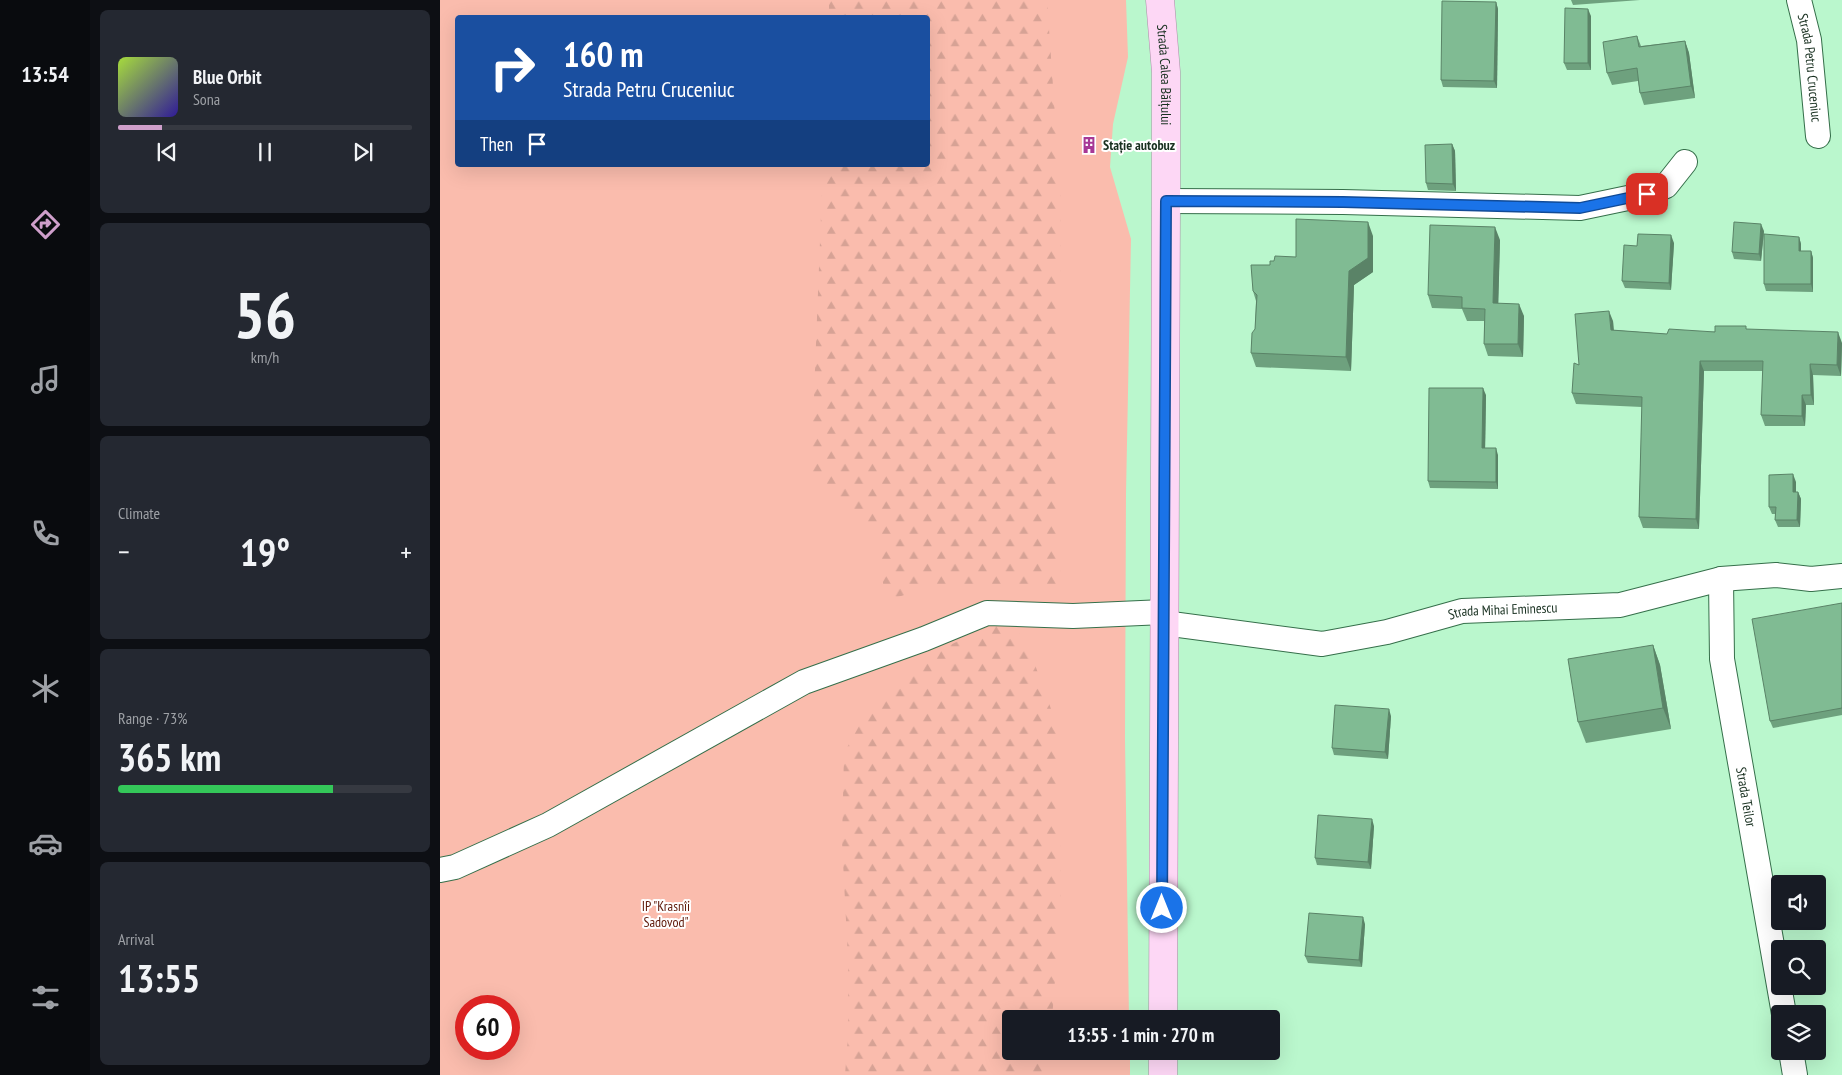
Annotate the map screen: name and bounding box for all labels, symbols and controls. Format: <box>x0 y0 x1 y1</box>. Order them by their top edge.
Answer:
street label: Strada Petru Cruceniuc <box>1794 12 1826 123</box>
street label: Strada Calea Bălțului <box>1153 24 1175 125</box>
text: 160 m <box>563 31 644 77</box>
icon: right <box>480 35 545 100</box>
text: 13:54 <box>21 60 69 88</box>
text: Blue Orbit <box>193 65 262 89</box>
text: Strada Petru Cruceniuc <box>563 75 735 103</box>
text: Sona <box>193 89 220 109</box>
icon: arrive <box>523 130 551 158</box>
text: Then <box>480 132 513 156</box>
building icon: Stație autobuz <box>1079 135 1099 155</box>
place label: Stație autobuz <box>1103 136 1175 154</box>
icon: previous <box>153 138 181 166</box>
icon: pause <box>251 138 279 166</box>
icon: next <box>349 138 377 166</box>
pin <box>1626 173 1668 215</box>
icon: arrive <box>1633 180 1661 208</box>
icon: directions <box>28 207 63 242</box>
text: 56 <box>234 272 296 356</box>
text: km/h <box>251 347 279 367</box>
icon: music <box>28 362 63 397</box>
text: Climate <box>118 503 160 523</box>
icon: phone <box>28 516 63 551</box>
text: 19° <box>240 527 290 576</box>
text: − <box>118 533 130 570</box>
text: + <box>400 533 412 570</box>
street label: Strada Mihai Eminescu <box>1446 598 1558 623</box>
icon: climate <box>28 671 63 706</box>
text: Range · 73% <box>118 708 187 728</box>
text: 365 km <box>118 732 221 781</box>
street label: Strada Teilor <box>1732 766 1760 828</box>
icon: car <box>28 826 63 861</box>
map controls <box>1771 875 1826 1060</box>
button: sound <box>1771 875 1826 930</box>
position arrow <box>1135 881 1187 933</box>
park label: IP "Krasnîi Sadovod" <box>642 897 690 931</box>
text: Arrival <box>118 929 154 949</box>
button: search <box>1771 940 1826 995</box>
text: 13:55 <box>118 953 200 1002</box>
icon: filters <box>28 980 63 1015</box>
speed limit sign: 60 <box>455 995 520 1060</box>
button: layers <box>1771 1005 1826 1060</box>
text: 13:55 · 1 min · 270 m <box>1068 1023 1214 1047</box>

